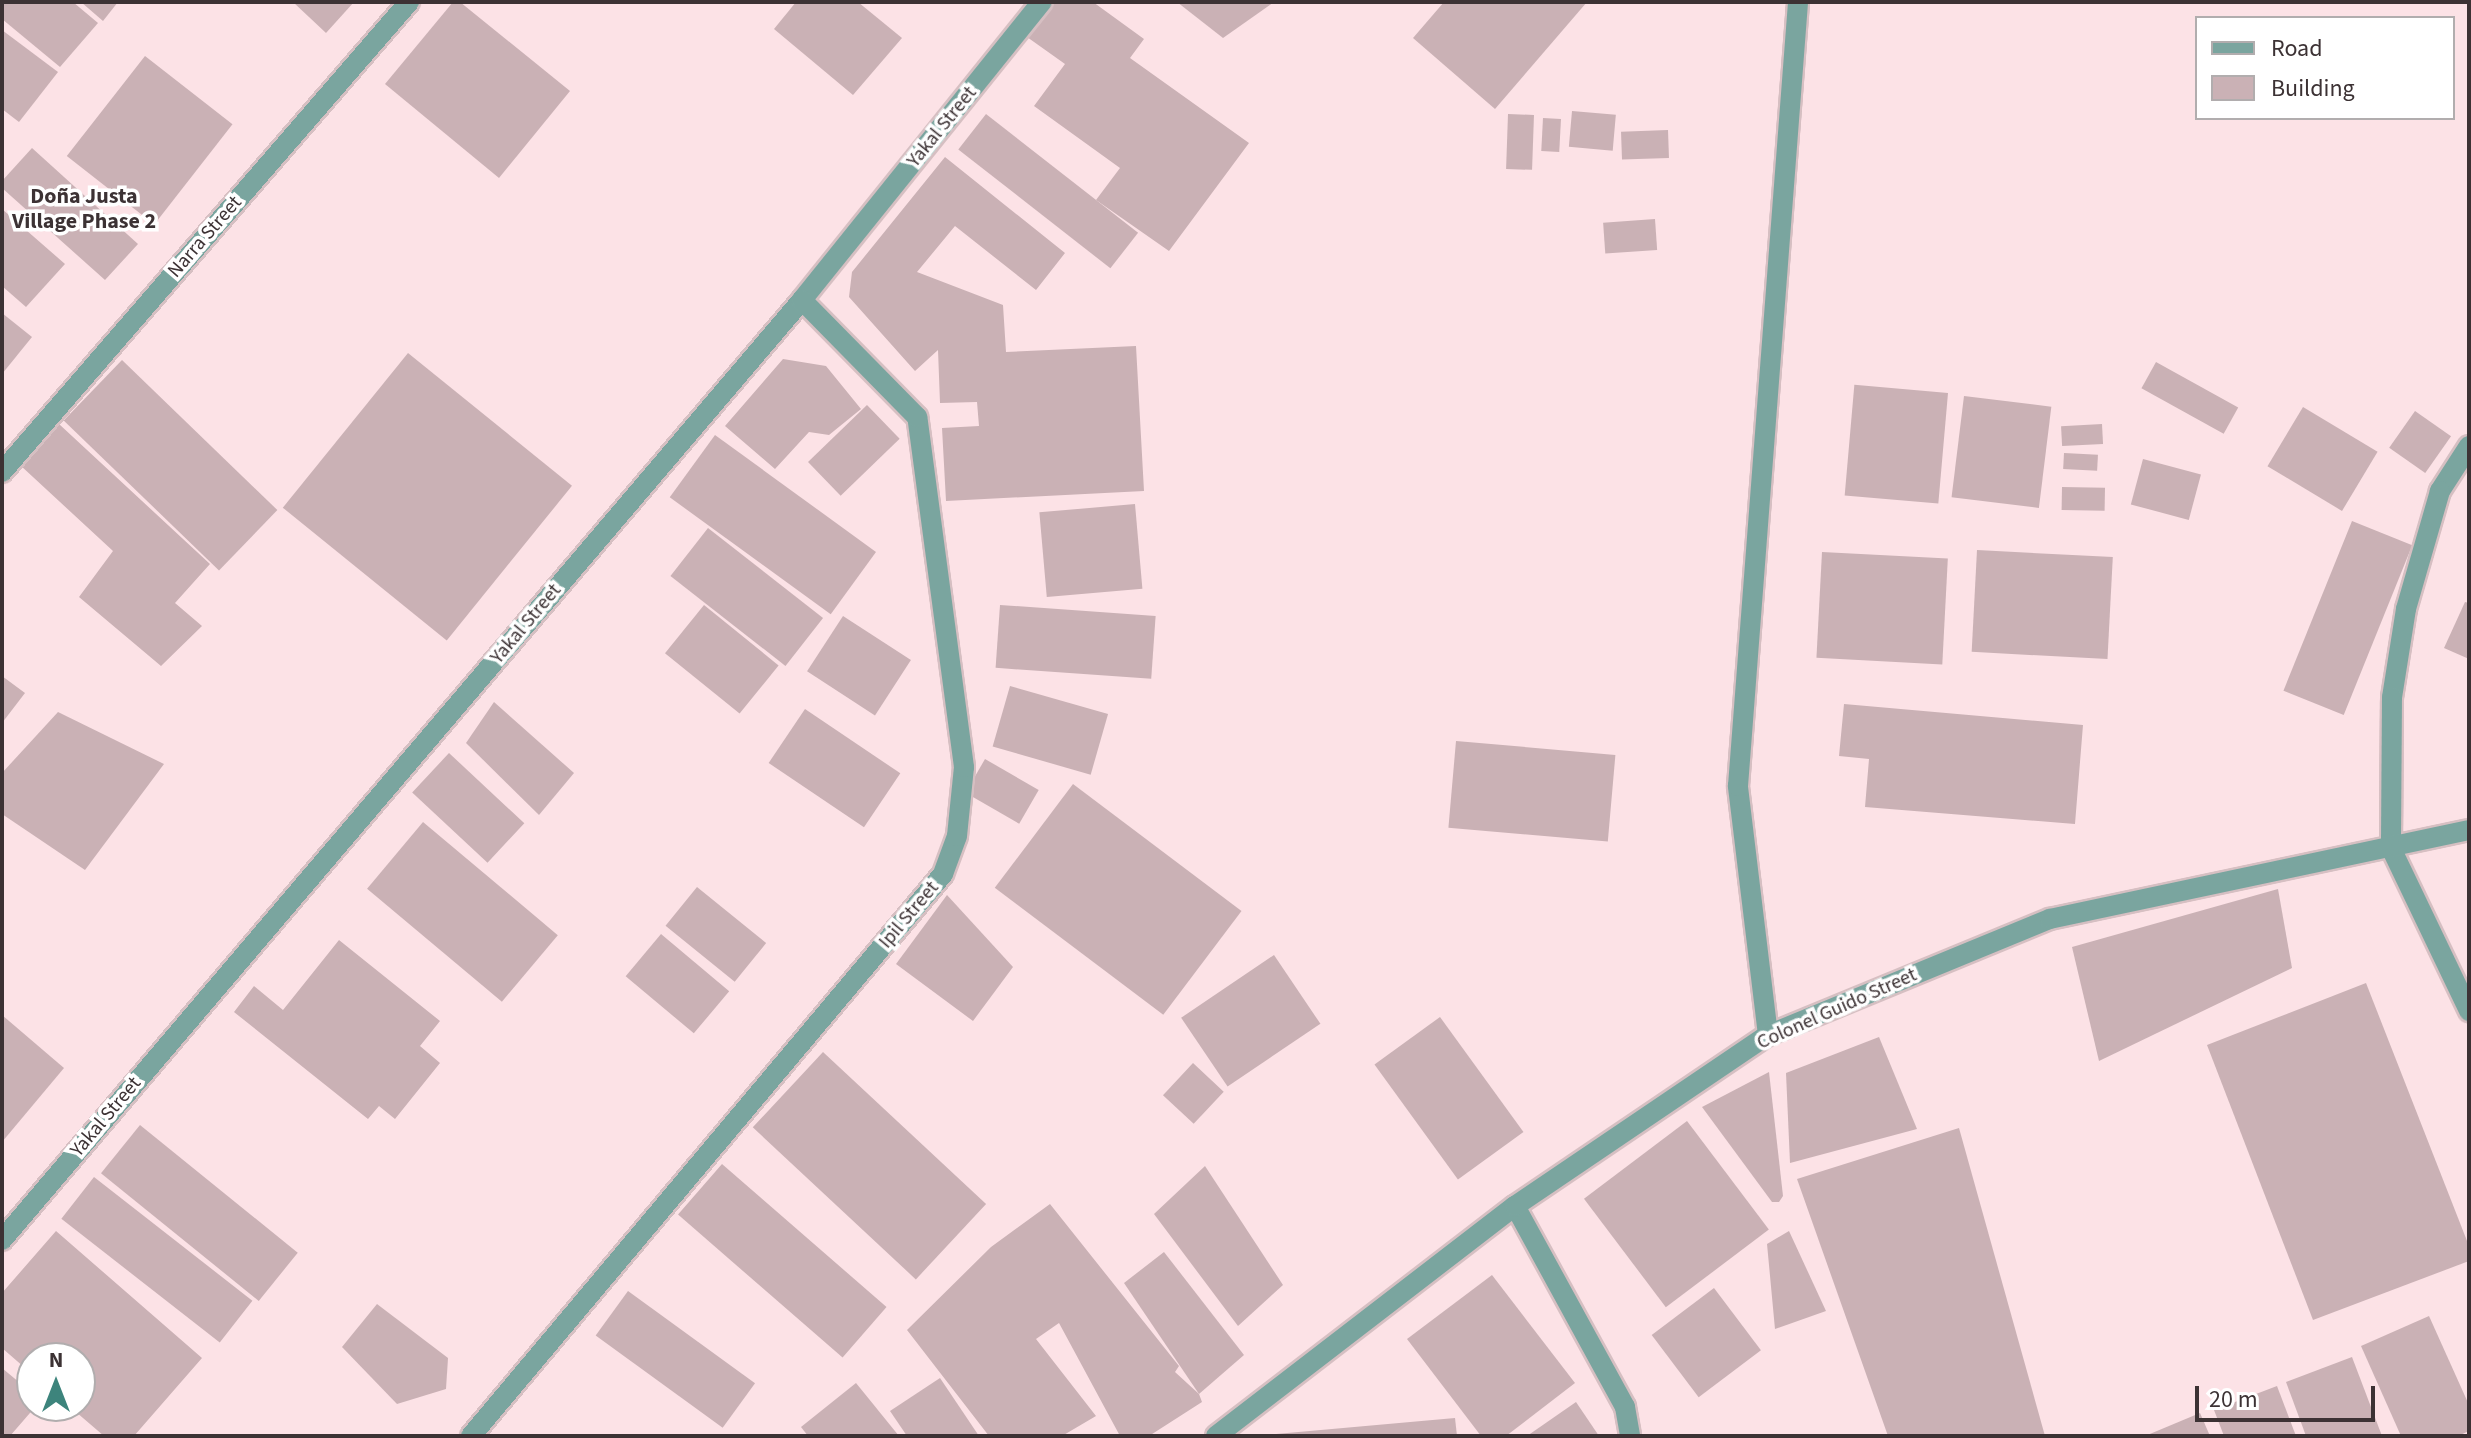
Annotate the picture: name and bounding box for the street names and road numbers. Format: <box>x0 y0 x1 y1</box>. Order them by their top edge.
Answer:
street label: Yakal Street <box>902 82 982 172</box>
street label: Narra Street <box>163 191 247 283</box>
street label: Yakal Street <box>486 579 566 669</box>
street label: Ipil Street <box>874 876 944 954</box>
street label: Colonel Guido Street <box>1753 963 1921 1055</box>
street label: Yakal Street <box>66 1072 146 1162</box>

